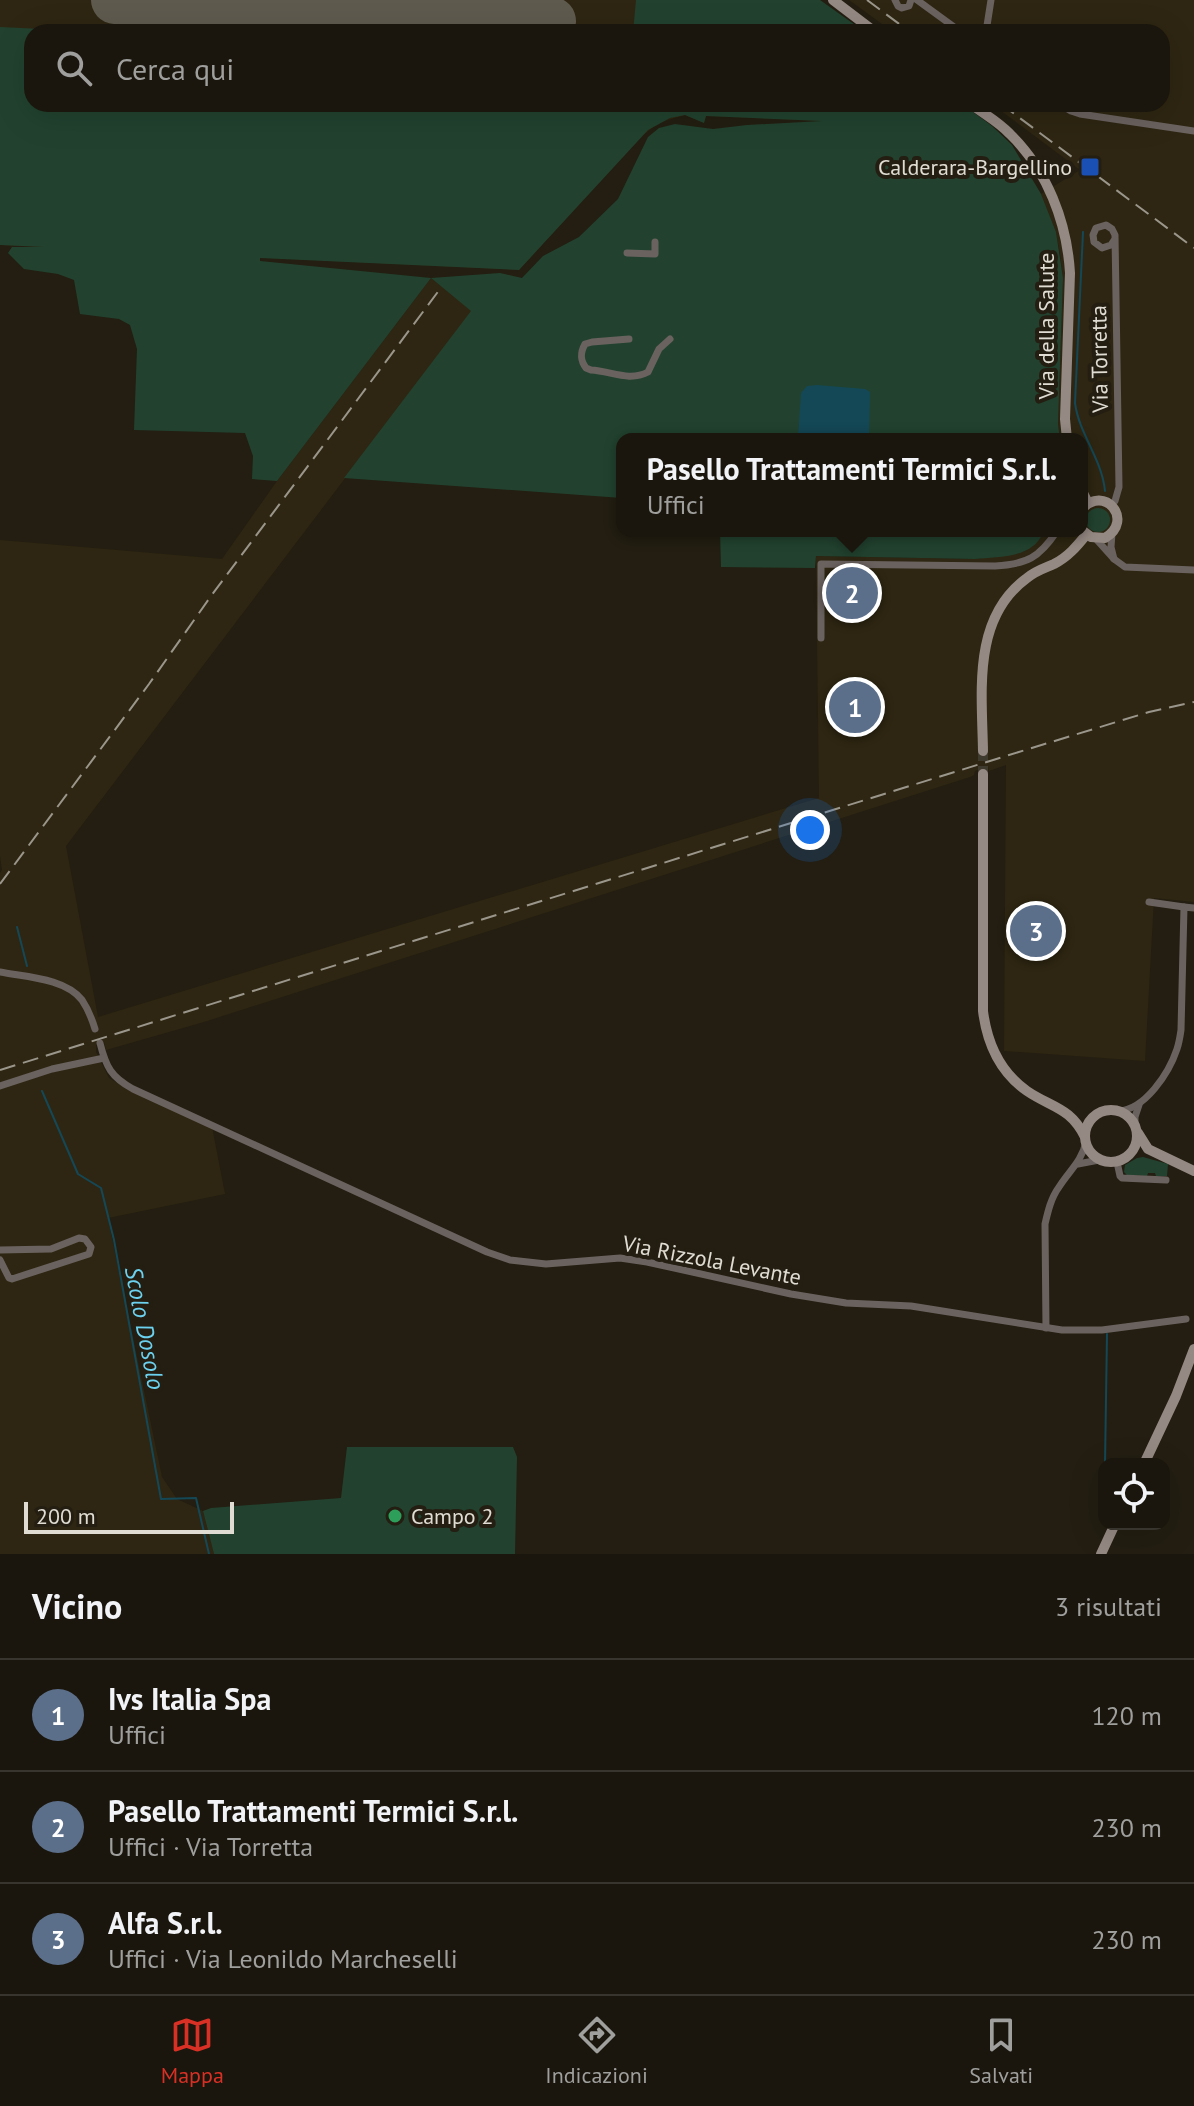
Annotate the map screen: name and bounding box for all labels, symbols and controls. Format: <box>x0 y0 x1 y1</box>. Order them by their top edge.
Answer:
search box <box>24 24 1170 112</box>
icon: search <box>52 46 96 90</box>
text: Cerca qui <box>116 49 234 88</box>
place label: Calderara-Bargellino <box>878 153 1072 181</box>
marker: Calderara-Bargellino <box>1079 156 1101 178</box>
street label: Via della Salute <box>1032 252 1060 401</box>
street label: Via Torretta <box>1084 305 1114 414</box>
popup <box>616 433 1088 537</box>
text: Pasello Trattamenti Termici S.r.l. <box>647 449 1057 488</box>
text: Uffici <box>647 488 705 521</box>
pin: 2 <box>826 563 878 623</box>
pin: 1 <box>829 677 881 737</box>
your location <box>790 810 830 850</box>
pin: 3 <box>1010 901 1062 961</box>
street label: Via Rizzola Levante <box>619 1229 804 1291</box>
water label: Scolo Dosolo <box>118 1264 172 1392</box>
map controls <box>1098 1458 1170 1530</box>
button: locate <box>1098 1458 1170 1530</box>
scale bar <box>24 1498 234 1534</box>
text: 200 m <box>36 1502 96 1530</box>
place label: Campo 2 <box>411 1502 494 1530</box>
marker: Campo 2 <box>386 1507 404 1525</box>
text: Vicino <box>32 1584 122 1628</box>
text: 3 risultati <box>1055 1590 1162 1623</box>
text: Ivs Italia Spa <box>108 1679 271 1718</box>
text: 1 <box>51 1699 65 1732</box>
text: 120 m <box>1091 1699 1162 1732</box>
text: Uffici <box>108 1718 166 1751</box>
text: Pasello Trattamenti Termici S.r.l. <box>108 1791 518 1830</box>
text: 2 <box>51 1811 65 1844</box>
text: 230 m <box>1091 1811 1162 1844</box>
text: Uffici · Via Torretta <box>108 1830 313 1863</box>
text: Alfa S.r.l. <box>108 1903 223 1942</box>
text: 3 <box>51 1923 65 1956</box>
text: 230 m <box>1091 1923 1162 1956</box>
text: Uffici · Via Leonildo Marcheselli <box>108 1942 458 1975</box>
tab: Mappa <box>161 2013 224 2089</box>
tab: Indicazioni <box>545 2013 648 2089</box>
tab: Salvati <box>969 2013 1033 2089</box>

